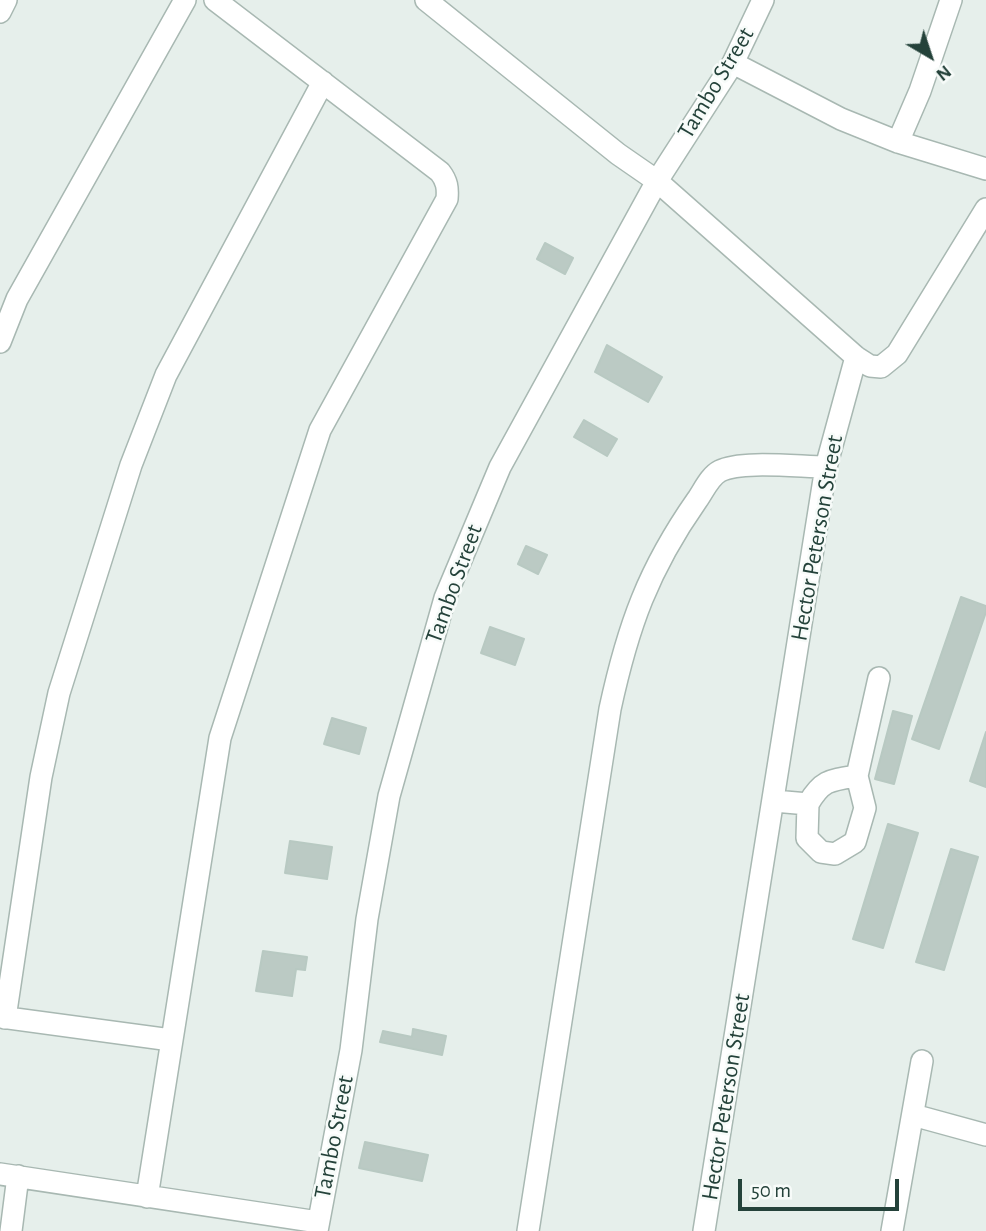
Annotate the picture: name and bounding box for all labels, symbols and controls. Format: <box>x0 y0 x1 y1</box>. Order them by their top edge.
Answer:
north arrow <box>895 21 965 91</box>
street label: Tambo Street <box>672 22 760 144</box>
text: N <box>932 61 955 84</box>
street label: Hector Peterson Street <box>785 433 849 643</box>
street label: Tambo Street <box>419 520 489 648</box>
street label: Hector Peterson Street <box>695 992 757 1202</box>
street label: Tambo Street <box>308 1073 360 1201</box>
scale bar <box>741 1164 902 1208</box>
text: 50 m <box>751 1180 791 1201</box>

